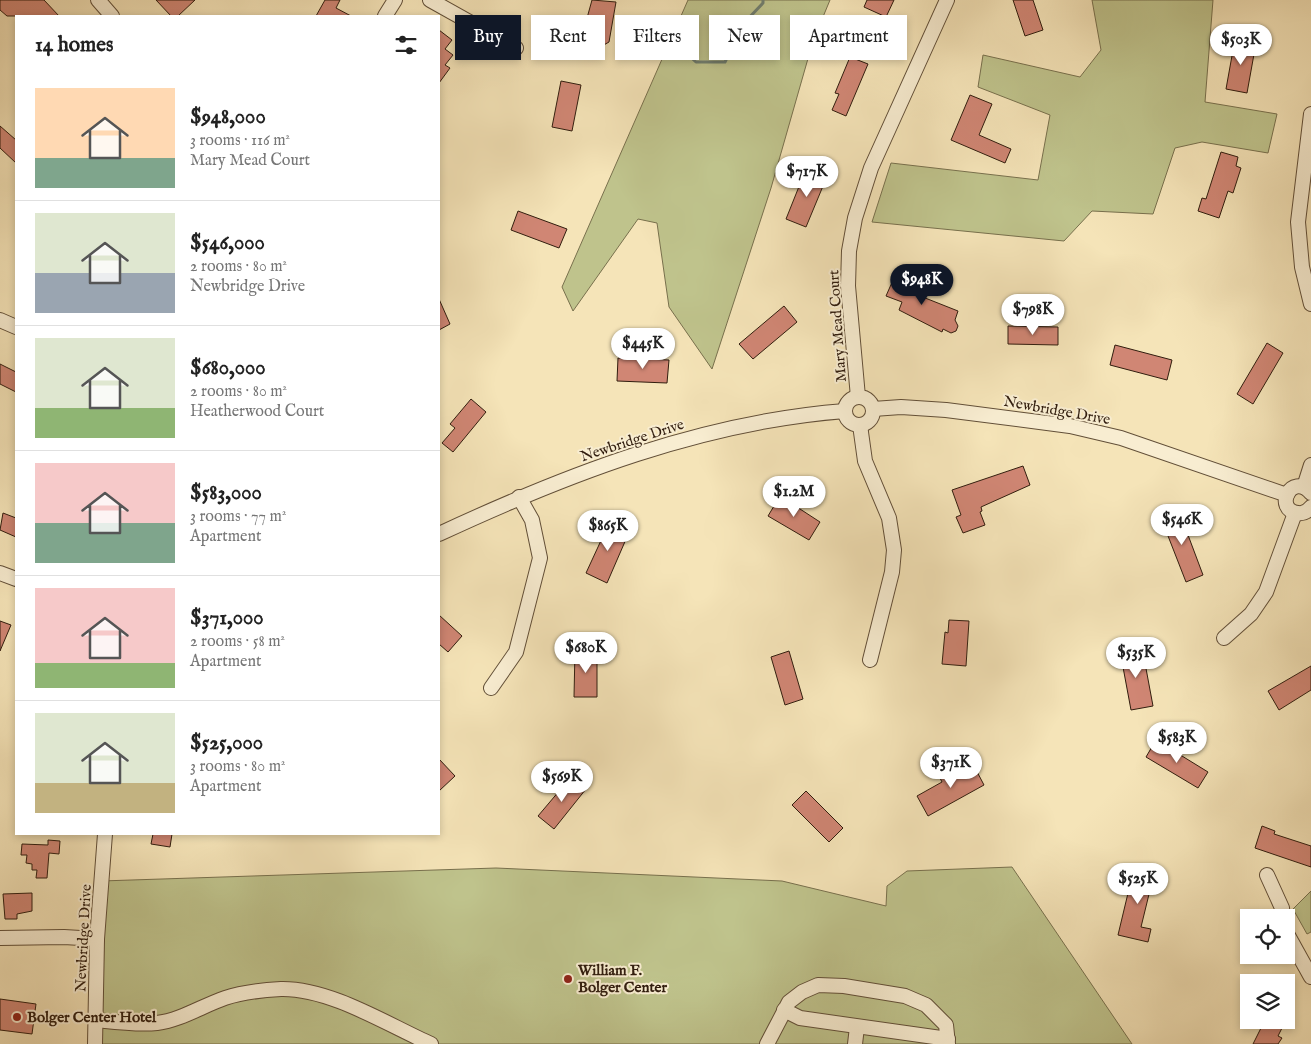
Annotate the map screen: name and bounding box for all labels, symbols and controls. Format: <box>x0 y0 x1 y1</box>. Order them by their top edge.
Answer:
chip: Buy <box>455 15 521 60</box>
chip: Rent <box>531 15 605 60</box>
chip: Filters <box>615 15 699 60</box>
chip: New <box>709 15 780 60</box>
chip: Apartment <box>790 15 907 60</box>
pin: $503K <box>1206 23 1276 66</box>
text: $503K <box>1221 30 1261 50</box>
icon: filters <box>392 31 420 59</box>
text: 14 homes <box>35 32 113 59</box>
text: $948,000 <box>190 104 266 131</box>
icon: home <box>75 108 135 168</box>
text: 3 rooms · 116 m² <box>190 131 290 151</box>
text: Mary Mead Court <box>190 151 310 171</box>
pin: $717K <box>772 156 842 198</box>
text: $717K <box>786 162 828 182</box>
text: $546,000 <box>190 230 265 257</box>
icon: home <box>75 233 135 293</box>
text: 2 rooms · 80 m² <box>190 257 287 277</box>
pin: $948K <box>887 264 957 306</box>
street label: Mary Mead Court <box>824 269 851 383</box>
text: $948K <box>901 270 943 290</box>
text: Newbridge Drive <box>190 277 305 297</box>
pin: $798K <box>998 294 1068 336</box>
text: $798K <box>1012 300 1054 320</box>
pin: $445K <box>608 328 678 370</box>
text: $445K <box>622 334 664 354</box>
text: $680,000 <box>190 355 266 382</box>
icon: home <box>75 358 135 418</box>
text: 2 rooms · 80 m² <box>190 382 287 402</box>
street label: Newbridge Drive <box>1002 392 1112 429</box>
text: Heatherwood Court <box>190 402 324 422</box>
street label: Newbridge Drive <box>578 415 687 466</box>
pin: $1.2M <box>759 476 829 518</box>
text: $583,000 <box>190 480 262 507</box>
text: $1.2M <box>774 482 814 502</box>
icon: home <box>75 483 135 543</box>
pin: $546K <box>1147 504 1217 546</box>
text: 3 rooms · 77 m² <box>190 507 286 527</box>
pin: $865K <box>573 510 643 552</box>
text: $546K <box>1162 510 1202 530</box>
text: $865K <box>588 516 628 536</box>
text: Apartment <box>190 527 261 547</box>
text: $371,000 <box>190 605 264 632</box>
icon: home <box>75 608 135 668</box>
text: 2 rooms · 58 m² <box>190 632 285 652</box>
pin: $680K <box>551 632 621 674</box>
pin: $535K <box>1101 636 1171 679</box>
text: $680K <box>565 638 607 658</box>
text: $535K <box>1117 643 1155 663</box>
text: Apartment <box>190 652 261 672</box>
pin: $583K <box>1142 722 1212 764</box>
text: $583K <box>1158 728 1196 748</box>
text: $525,000 <box>190 730 263 757</box>
icon: home <box>75 733 135 793</box>
pin: $371K <box>916 746 986 789</box>
text: $371K <box>931 753 971 773</box>
text: 3 rooms · 80 m² <box>190 757 286 777</box>
pin: $569K <box>527 760 597 803</box>
text: $569K <box>542 767 582 787</box>
text: Apartment <box>190 777 261 797</box>
pin: $525K <box>1103 862 1173 905</box>
text: $525K <box>1118 869 1158 889</box>
street label: Newbridge Drive <box>71 884 96 992</box>
map controls <box>1240 909 1295 1029</box>
button: locate <box>1240 909 1295 964</box>
place label: William F. Bolger Center <box>577 961 667 997</box>
marker: William F. Bolger Center <box>562 973 574 985</box>
button: layers <box>1240 974 1295 1029</box>
place label: Bolger Center Hotel <box>27 1008 157 1027</box>
marker: Bolger Center Hotel <box>11 1011 23 1023</box>

